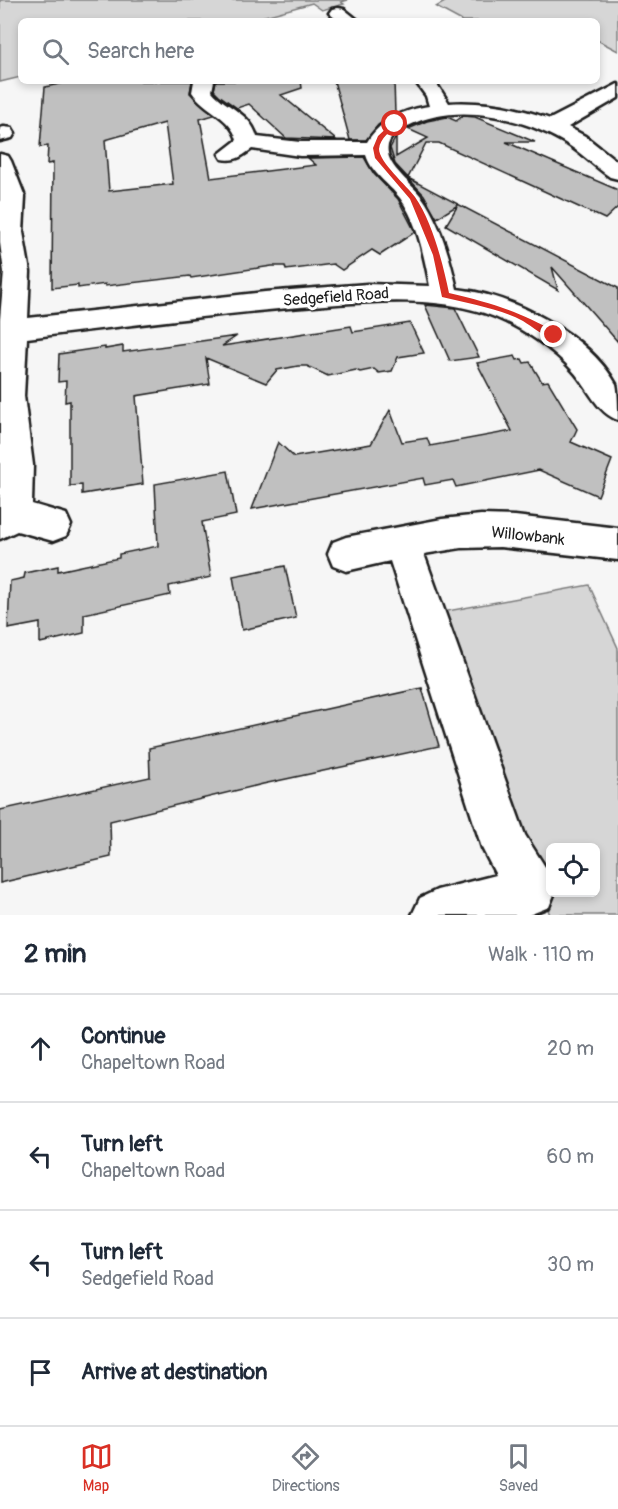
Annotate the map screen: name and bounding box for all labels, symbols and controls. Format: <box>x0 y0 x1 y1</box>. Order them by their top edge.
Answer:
search box <box>18 18 600 84</box>
icon: search <box>39 35 72 68</box>
text: Search here <box>87 37 194 65</box>
route start <box>381 110 407 136</box>
street label: Sedgefield Road <box>282 283 390 311</box>
route end <box>540 321 566 347</box>
street label: Willowbank <box>490 522 566 550</box>
map controls <box>546 843 600 897</box>
button: locate <box>546 843 600 897</box>
text: 2 min <box>24 938 86 970</box>
text: Walk · 110 m <box>488 942 594 967</box>
text: Continue <box>81 1022 165 1050</box>
icon: ahead <box>24 1032 57 1065</box>
text: 20 m <box>547 1036 594 1061</box>
text: Chapeltown Road <box>81 1050 225 1075</box>
text: Turn left <box>81 1130 163 1158</box>
icon: left <box>24 1140 57 1173</box>
text: 60 m <box>547 1144 594 1169</box>
text: Chapeltown Road <box>81 1158 225 1183</box>
text: Turn left <box>81 1238 163 1266</box>
icon: left <box>24 1248 57 1281</box>
text: 30 m <box>547 1252 594 1277</box>
text: Sedgefield Road <box>81 1266 214 1291</box>
icon: arrive <box>24 1356 57 1389</box>
text: Arrive at destination <box>81 1358 267 1386</box>
tab: Map <box>80 1440 113 1496</box>
tab: Directions <box>272 1440 340 1496</box>
tab: Saved <box>499 1440 538 1496</box>

